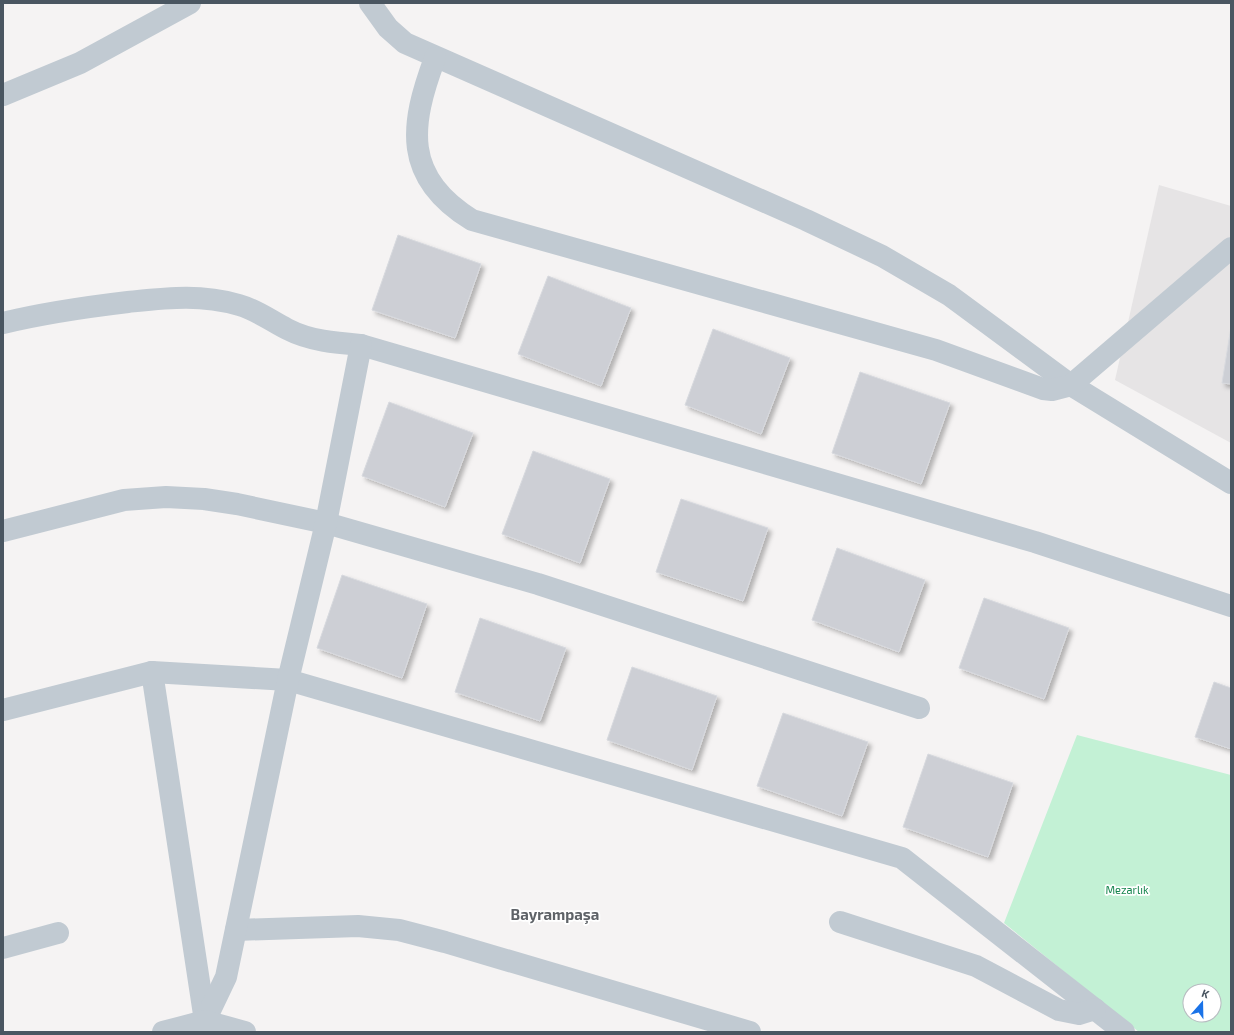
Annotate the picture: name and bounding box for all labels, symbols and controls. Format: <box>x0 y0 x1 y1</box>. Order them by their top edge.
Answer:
park label: Mezarlık <box>1105 883 1149 896</box>
district label: Bayrampaşa <box>511 905 599 925</box>
north arrow <box>1182 983 1222 1023</box>
text: K <box>1200 986 1211 1000</box>

